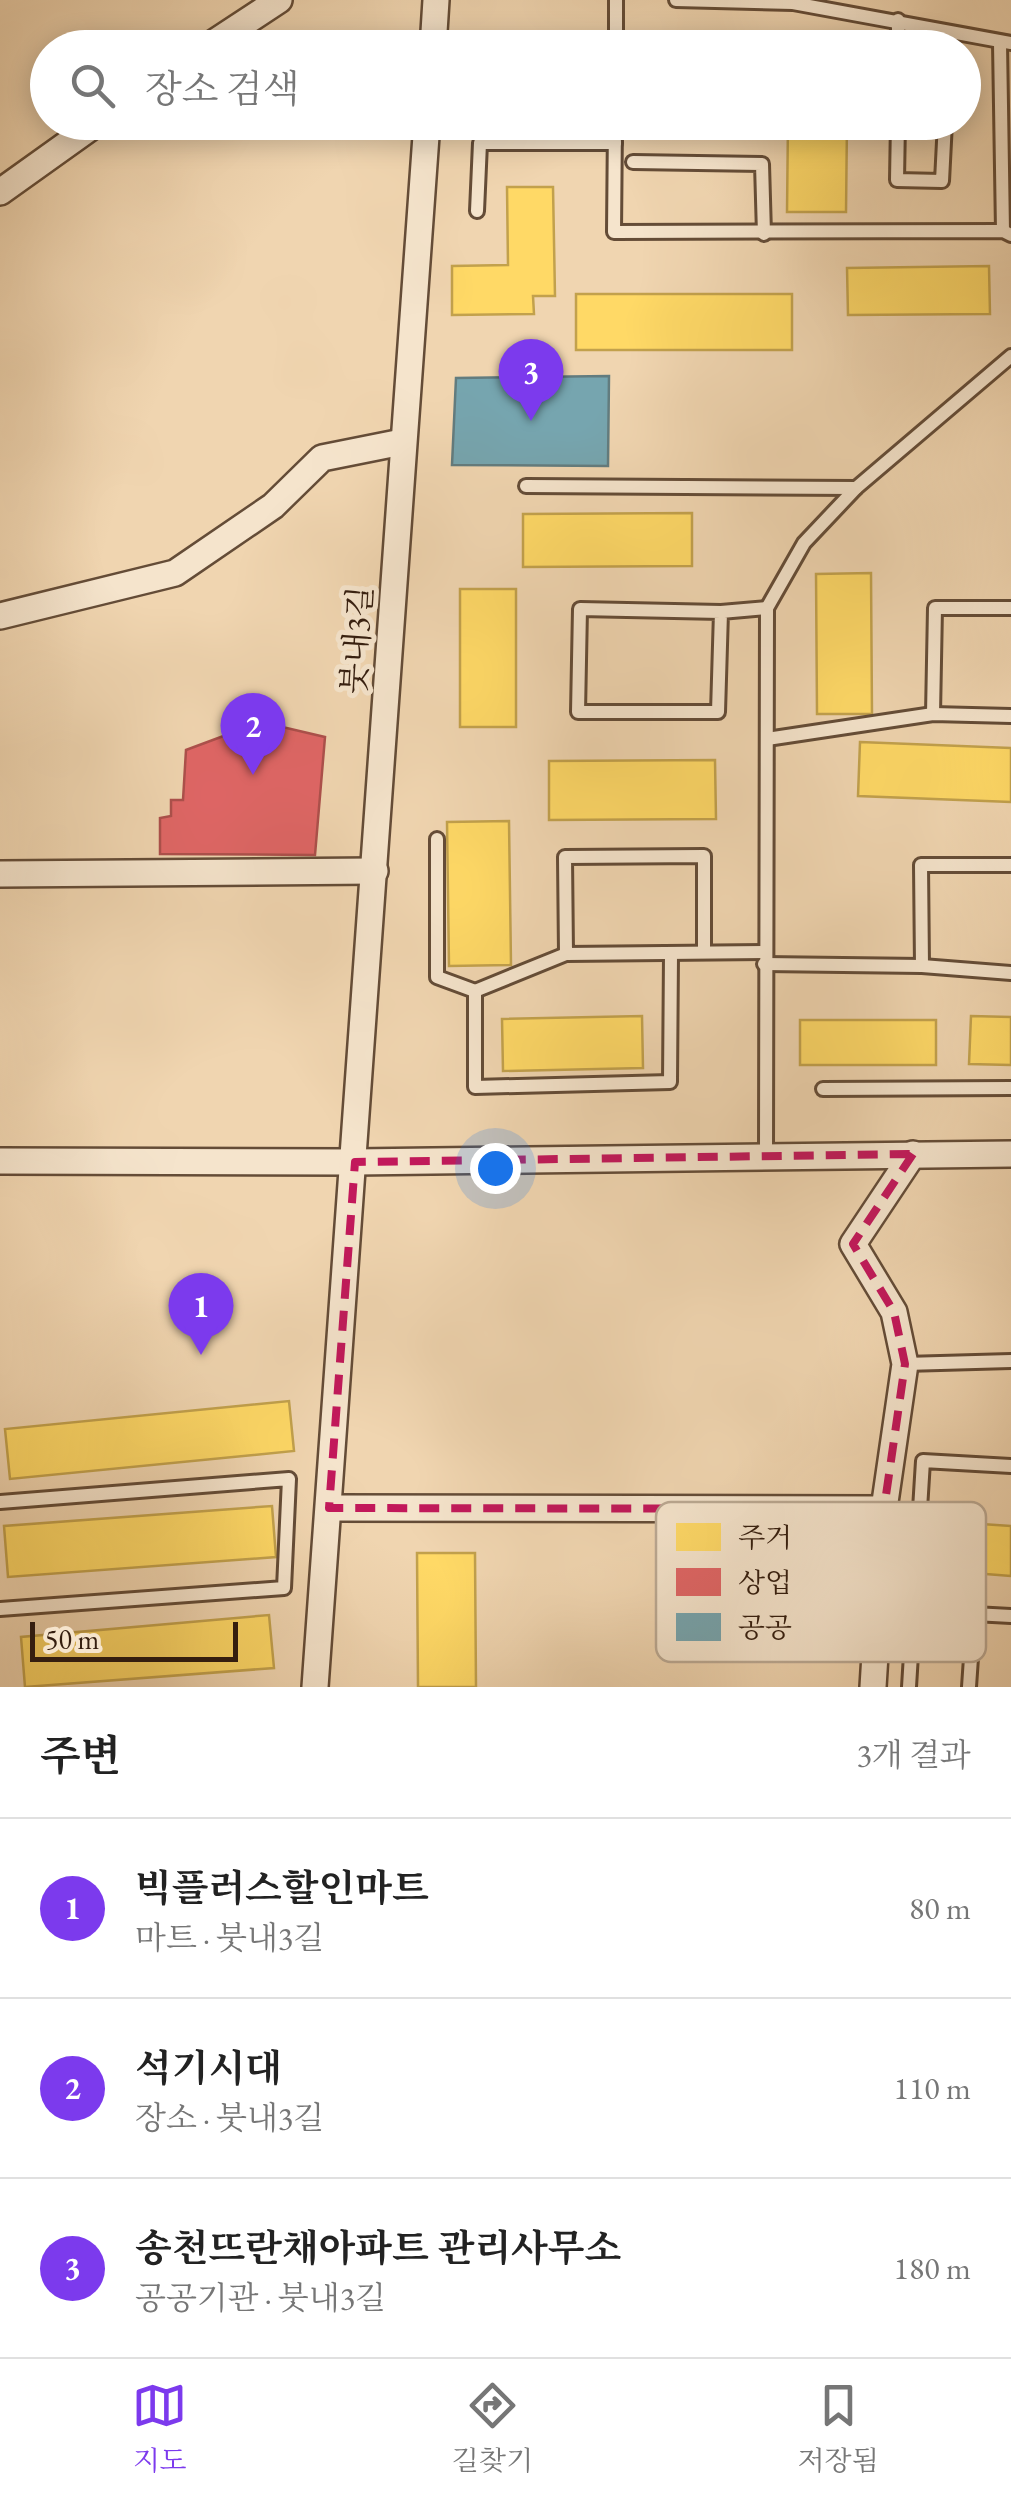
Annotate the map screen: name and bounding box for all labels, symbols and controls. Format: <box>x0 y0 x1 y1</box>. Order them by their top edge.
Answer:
search box <box>30 30 981 140</box>
icon: search <box>65 58 120 113</box>
text: 장소 검색 <box>145 64 299 113</box>
pin: 3 <box>498 338 564 421</box>
street label: 붓내3길 <box>332 585 382 695</box>
pin: 2 <box>220 692 286 775</box>
your location <box>470 1143 521 1194</box>
pin: 1 <box>168 1272 234 1355</box>
legend <box>656 1502 986 1662</box>
text: 주거 <box>738 1519 792 1555</box>
text: 상업 <box>738 1564 792 1600</box>
text: 공공 <box>738 1609 792 1645</box>
scale bar <box>30 1617 238 1662</box>
text: 50 m <box>45 1621 99 1657</box>
text: 주변 <box>40 1728 121 1783</box>
text: 3개 결과 <box>857 1734 971 1776</box>
text: 빅플러스할인마트 <box>135 1863 429 1912</box>
text: 1 <box>64 1887 81 1929</box>
text: 80 m <box>909 1887 971 1929</box>
text: 마트 · 붓내3길 <box>135 1917 324 1959</box>
text: 석기시대 <box>135 2043 282 2092</box>
text: 2 <box>64 2067 81 2109</box>
text: 110 m <box>894 2067 971 2109</box>
text: 장소 · 붓내3길 <box>135 2097 324 2139</box>
text: 송천뜨란채아파트 관리사무소 <box>135 2223 621 2272</box>
text: 3 <box>64 2247 81 2289</box>
text: 180 m <box>894 2247 971 2289</box>
text: 공공기관 · 붓내3길 <box>135 2277 386 2319</box>
tab: 지도 <box>132 2378 187 2478</box>
tab: 길찾기 <box>452 2378 533 2478</box>
tab: 저장됨 <box>798 2378 879 2478</box>

